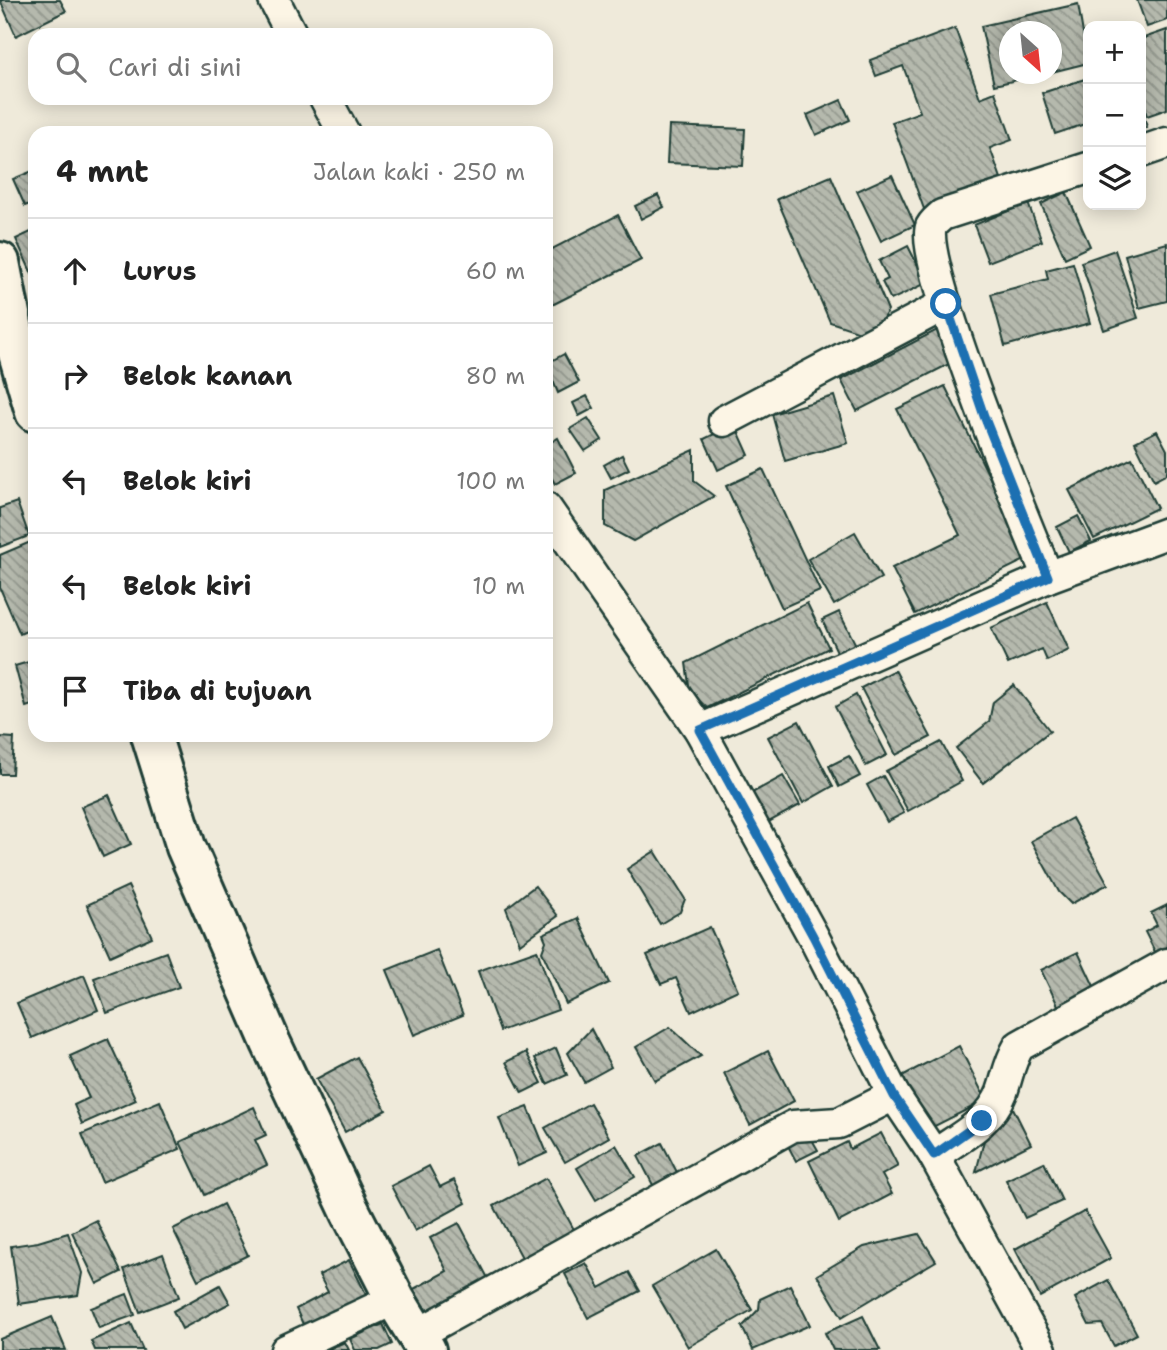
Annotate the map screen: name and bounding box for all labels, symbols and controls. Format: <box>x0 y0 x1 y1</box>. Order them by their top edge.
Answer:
north arrow <box>999 21 1062 84</box>
map controls <box>1083 21 1146 210</box>
button: + <box>1083 21 1146 84</box>
search box <box>28 28 553 105</box>
icon: search <box>52 48 90 86</box>
text: Cari di sini <box>108 49 242 84</box>
button: − <box>1083 84 1146 147</box>
button: layers <box>1083 147 1146 210</box>
text: 4 mnt <box>56 151 149 192</box>
text: Jalan kaki · 250 m <box>313 157 525 187</box>
icon: ahead <box>56 252 94 290</box>
text: Lurus <box>123 253 196 288</box>
text: 60 m <box>466 256 525 286</box>
route start <box>930 288 961 319</box>
icon: right <box>56 357 94 395</box>
text: Belok kanan <box>123 358 292 393</box>
text: 80 m <box>466 361 525 391</box>
icon: left <box>56 462 94 500</box>
text: Belok kiri <box>123 463 252 498</box>
text: 100 m <box>456 466 525 496</box>
icon: left <box>56 567 94 605</box>
text: Belok kiri <box>123 568 252 603</box>
text: 10 m <box>472 571 525 601</box>
icon: arrive <box>56 672 94 710</box>
text: Tiba di tujuan <box>123 673 312 708</box>
route end <box>966 1105 997 1136</box>

